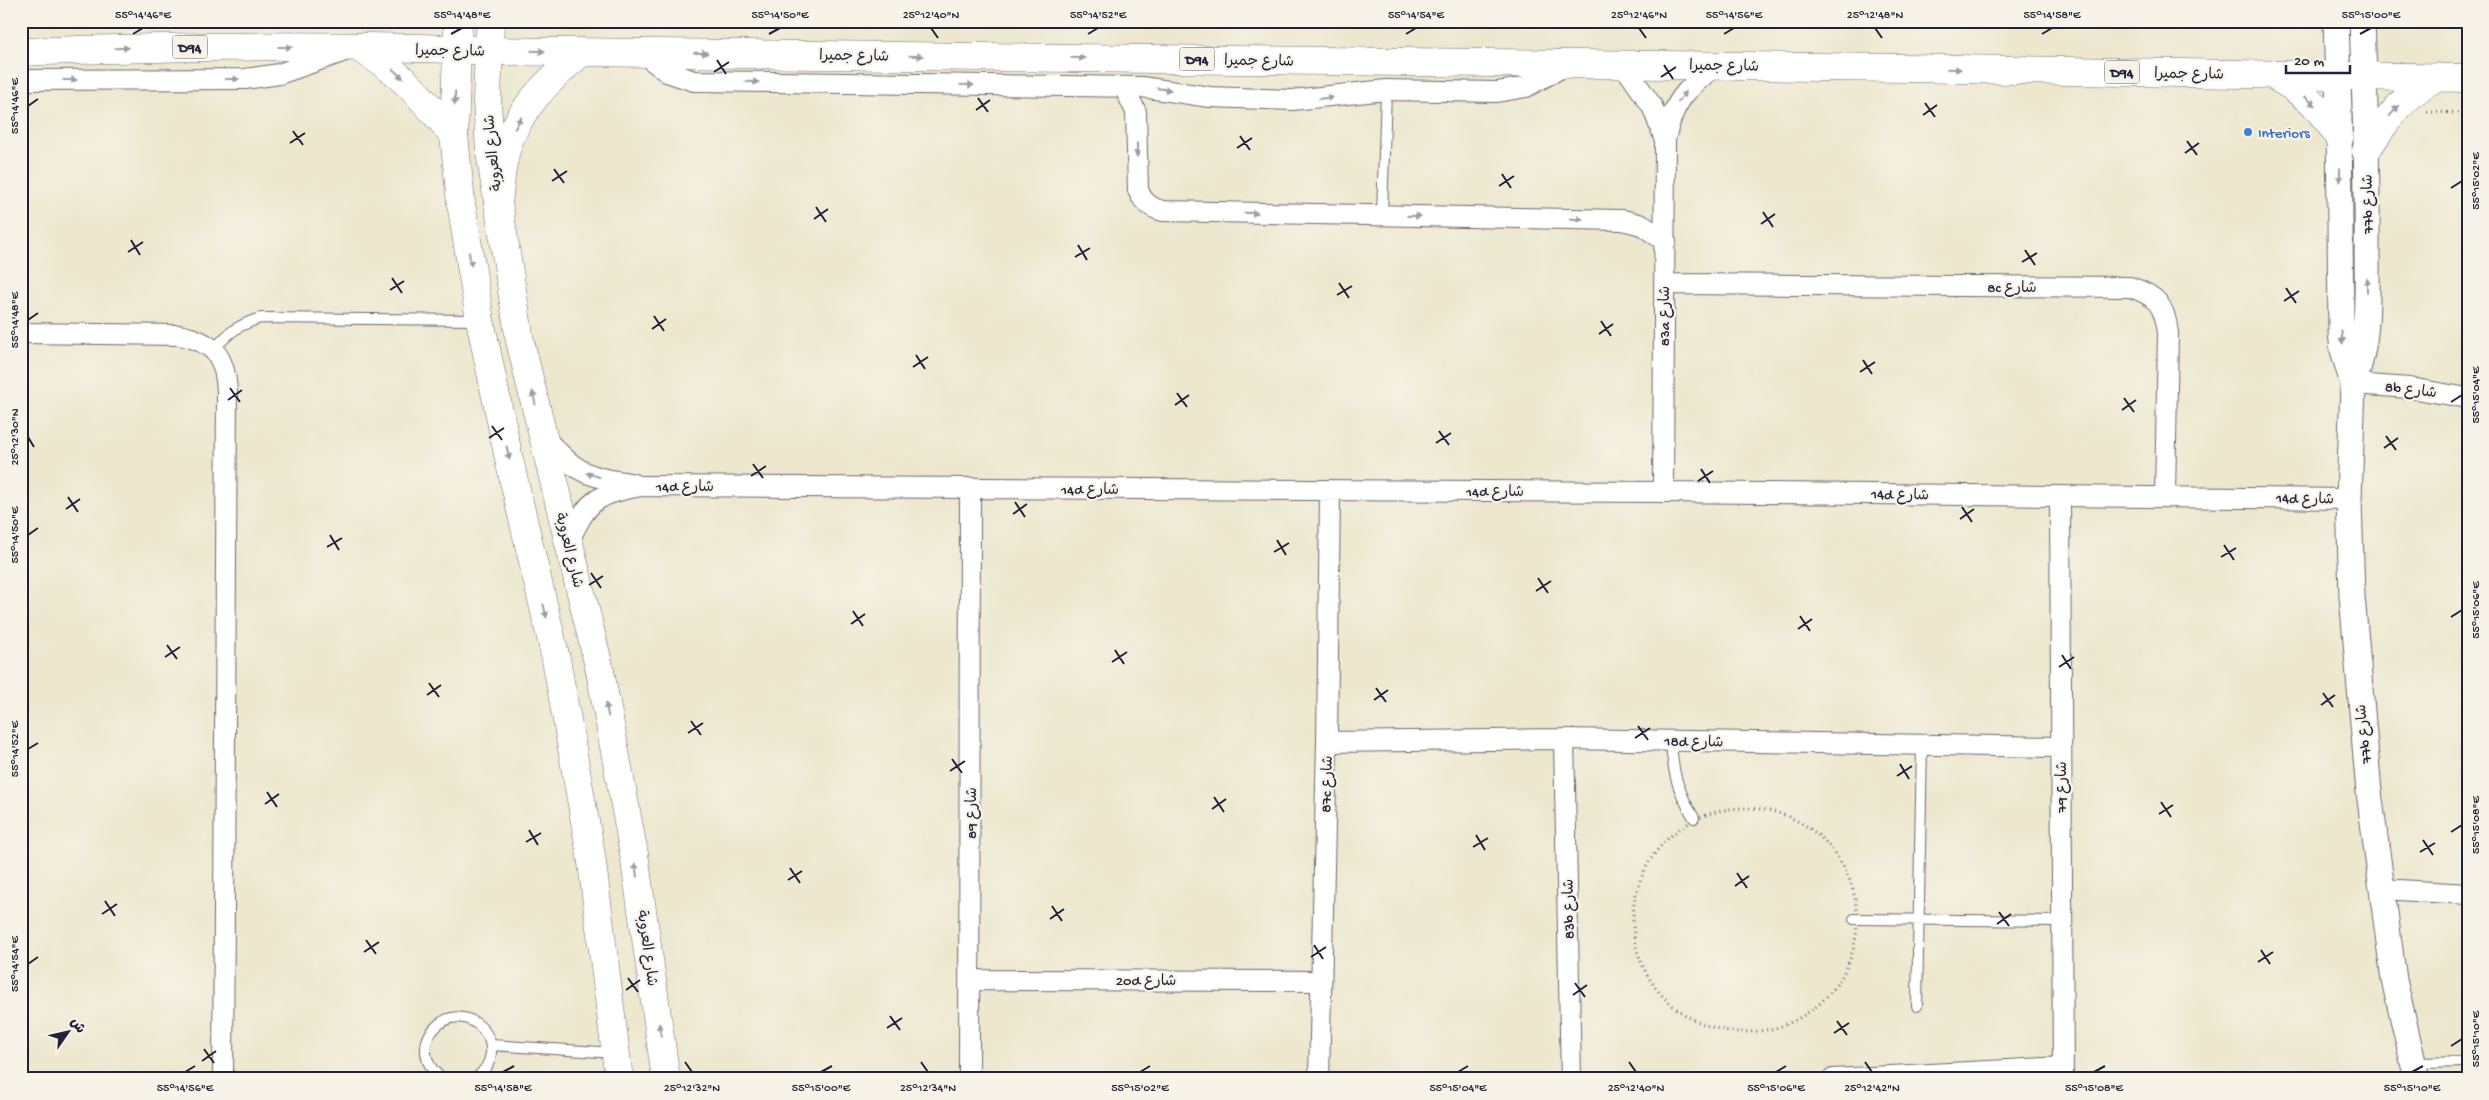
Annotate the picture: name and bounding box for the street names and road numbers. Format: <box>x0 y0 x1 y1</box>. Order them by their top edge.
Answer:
road number: D94 <box>172 36 208 58</box>
street label: شارع جميرا <box>415 42 485 62</box>
street label: شارع جميرا <box>819 47 889 67</box>
road number: D94 <box>1180 48 1214 70</box>
street label: شارع جميرا <box>1224 52 1294 72</box>
street label: شارع جميرا <box>1689 57 1759 77</box>
road number: D94 <box>2104 61 2140 84</box>
street label: شارع جميرا <box>2154 65 2224 85</box>
street label: شارع العروبة <box>481 114 507 192</box>
street label: 77b شارع <box>2359 174 2379 235</box>
street label: 8c شارع <box>1987 280 2037 298</box>
street label: 83a شارع <box>1657 286 1675 346</box>
street label: 8b شارع <box>2384 379 2438 403</box>
street label: 14d شارع <box>655 479 714 497</box>
street label: 14d شارع <box>1060 482 1119 500</box>
street label: 14d شارع <box>1465 484 1524 502</box>
street label: 14d شارع <box>1870 486 1929 506</box>
street label: 14d شارع <box>2275 490 2334 510</box>
street label: شارع العروبة <box>550 511 586 590</box>
street label: 77b شارع <box>2353 703 2377 765</box>
street label: 18d شارع <box>1663 733 1724 753</box>
street label: 87c شارع <box>1318 755 1338 813</box>
street label: شارع 79 <box>2054 761 2072 814</box>
street label: شارع 89 <box>964 787 982 839</box>
street label: 83b شارع <box>1560 879 1580 939</box>
street label: شارع العروبة <box>632 909 660 988</box>
street label: 20d شارع <box>1116 973 1176 991</box>

